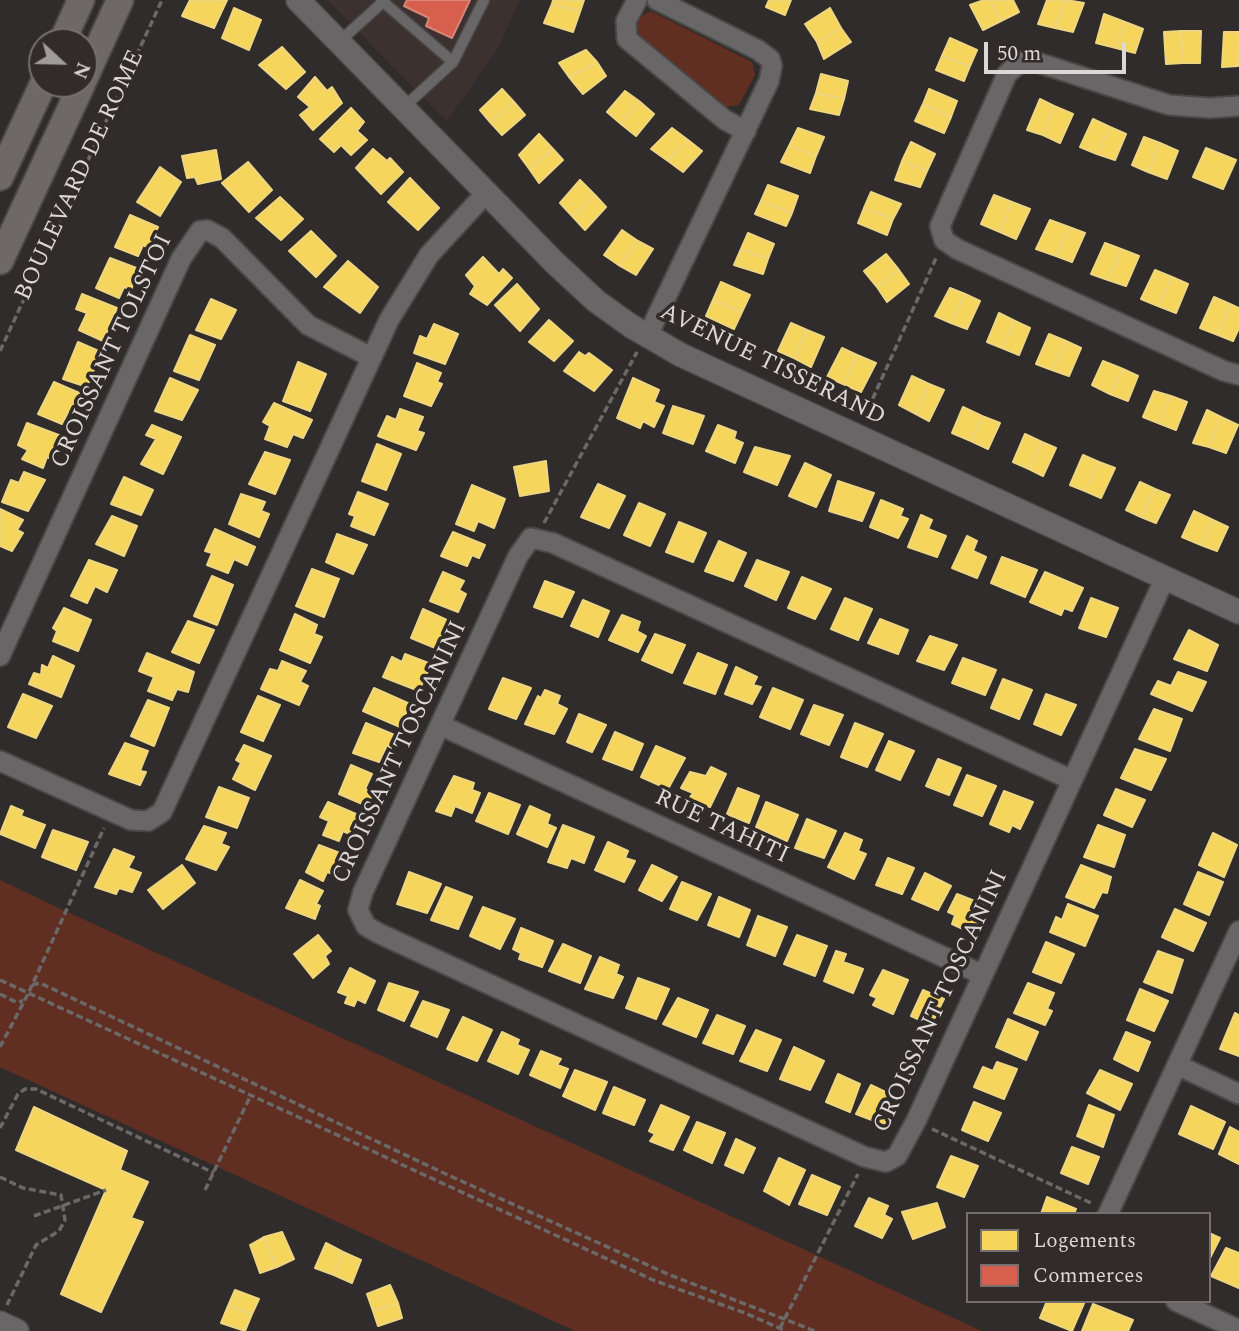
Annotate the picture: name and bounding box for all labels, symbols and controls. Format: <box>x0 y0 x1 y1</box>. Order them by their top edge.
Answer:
north arrow <box>28 28 98 98</box>
scale bar <box>987 28 1129 72</box>
text: 50 m <box>997 38 1041 70</box>
street label: BOULEVARD DE ROME <box>10 46 152 306</box>
text: N <box>65 58 97 83</box>
street label: CROISSANT TOLSTOI <box>46 230 180 474</box>
street label: AVENUE TISSERAND <box>655 299 889 433</box>
street label: CROISSANT TOSCANINI <box>327 617 475 889</box>
street label: RUE TAHITI <box>650 784 792 872</box>
street label: CROISSANT TOSCANINI <box>868 866 1016 1138</box>
legend <box>966 1212 1211 1303</box>
text: Logements <box>1033 1225 1136 1257</box>
text: Commerces <box>1033 1260 1144 1292</box>

